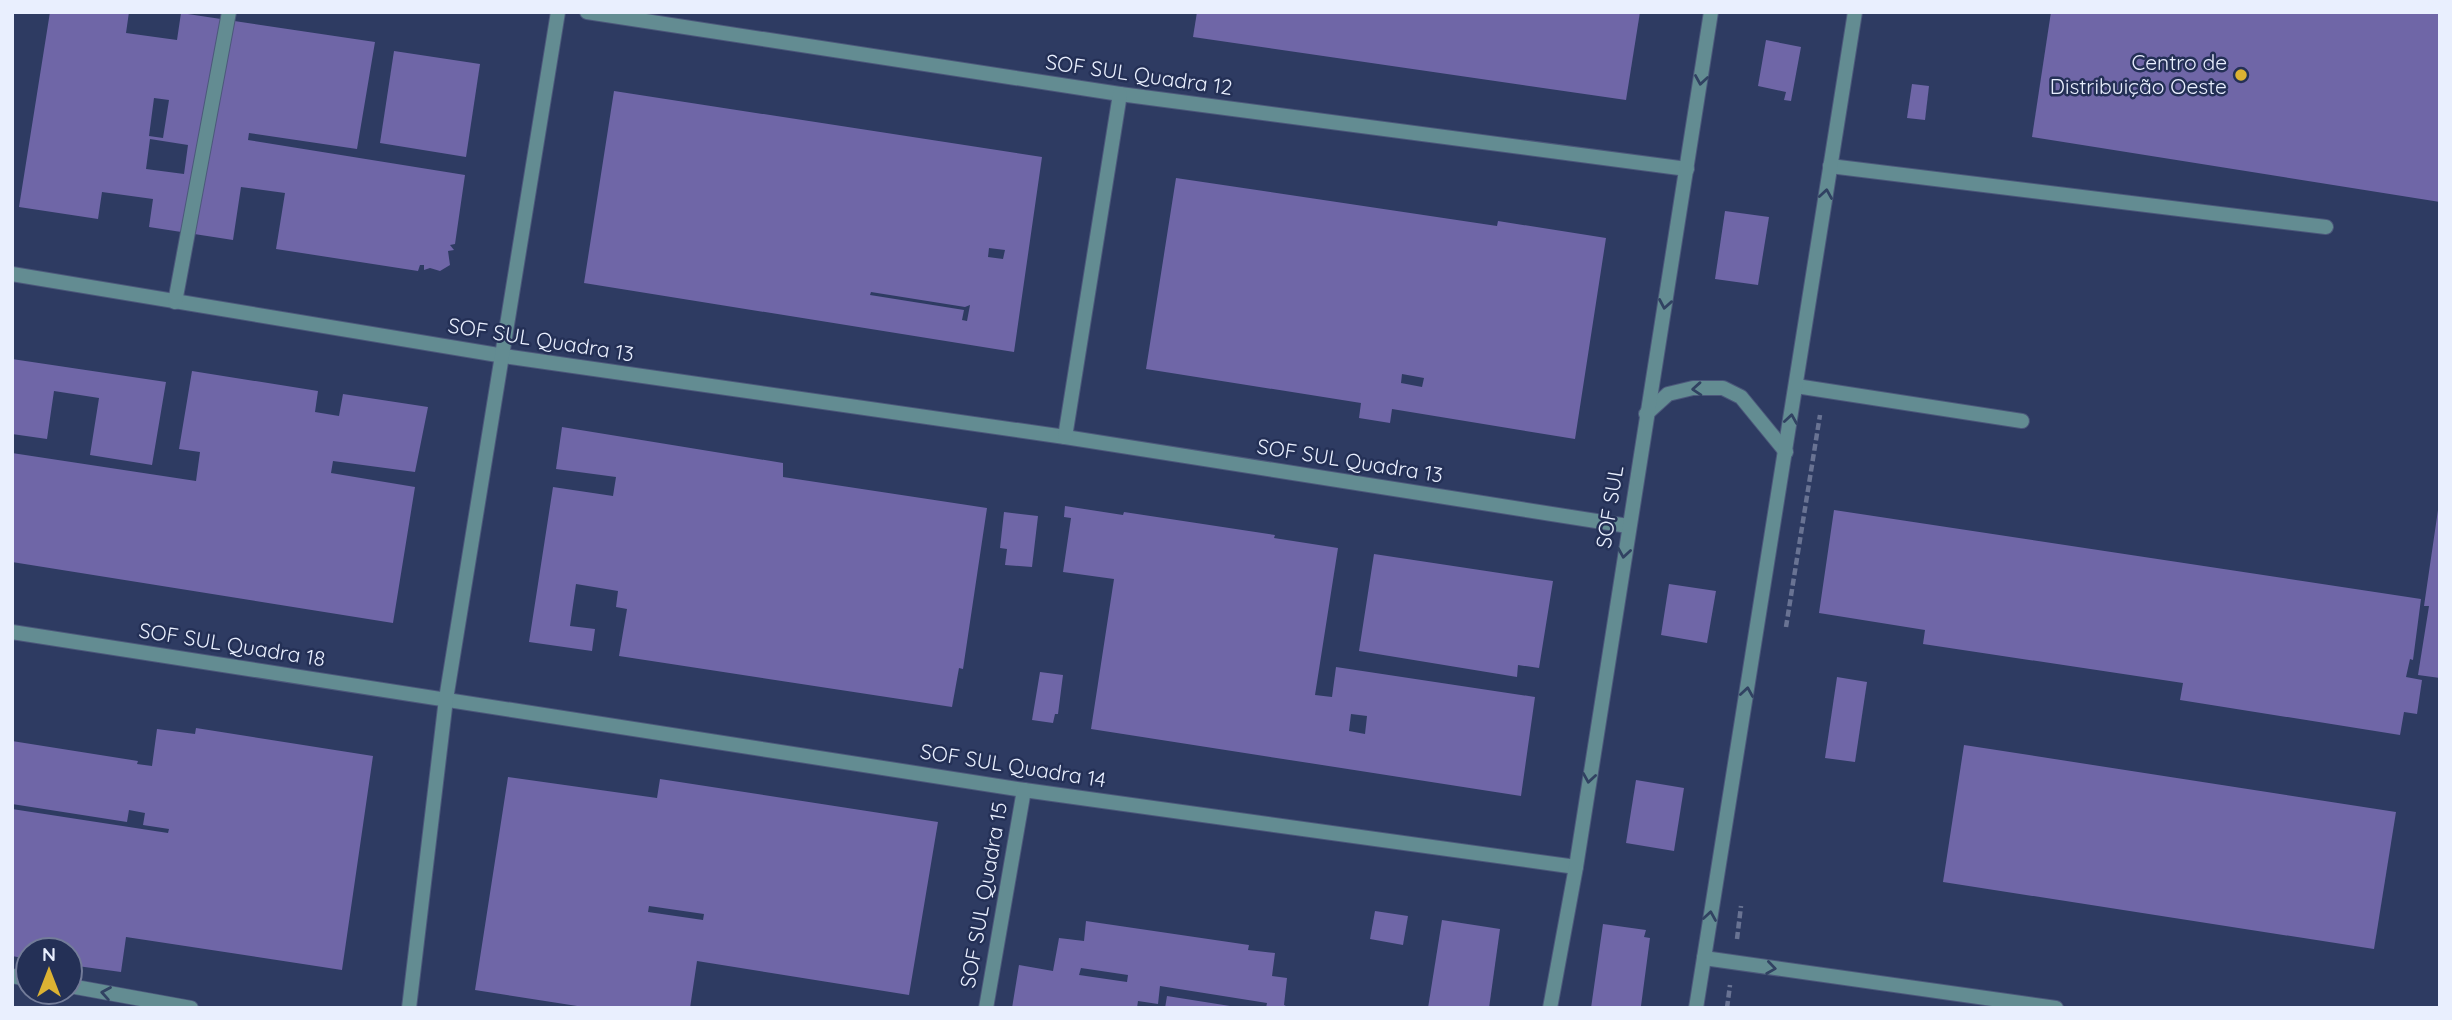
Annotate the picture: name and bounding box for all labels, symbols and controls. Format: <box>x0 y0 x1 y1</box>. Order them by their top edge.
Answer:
street label: SOF SUL Quadra 12 <box>1044 48 1234 100</box>
place label: Centro de Distribuição Oeste <box>2050 49 2227 99</box>
marker: Centro de Distribuição Oeste <box>2233 67 2249 83</box>
one-way arrow <box>1694 74 1709 86</box>
one-way arrow <box>1818 188 1833 200</box>
one-way arrow <box>1658 298 1673 310</box>
street label: SOF SUL Quadra 13 <box>446 311 636 367</box>
one-way arrow <box>1691 381 1702 396</box>
one-way arrow <box>1783 413 1798 425</box>
street label: SOF SUL Quadra 13 <box>1255 432 1445 488</box>
street label: SOF SUL <box>1590 464 1628 550</box>
one-way arrow <box>1616 547 1631 559</box>
street label: SOF SUL Quadra 18 <box>137 616 327 672</box>
one-way arrow <box>1739 686 1754 698</box>
street label: SOF SUL Quadra 14 <box>918 737 1108 793</box>
one-way arrow <box>1582 772 1597 784</box>
street label: SOF SUL Quadra 15 <box>954 800 1012 990</box>
one-way arrow <box>1702 910 1717 922</box>
north arrow <box>14 936 84 1006</box>
text: N <box>42 942 56 966</box>
one-way arrow <box>1765 960 1777 975</box>
one-way arrow <box>100 986 112 1001</box>

